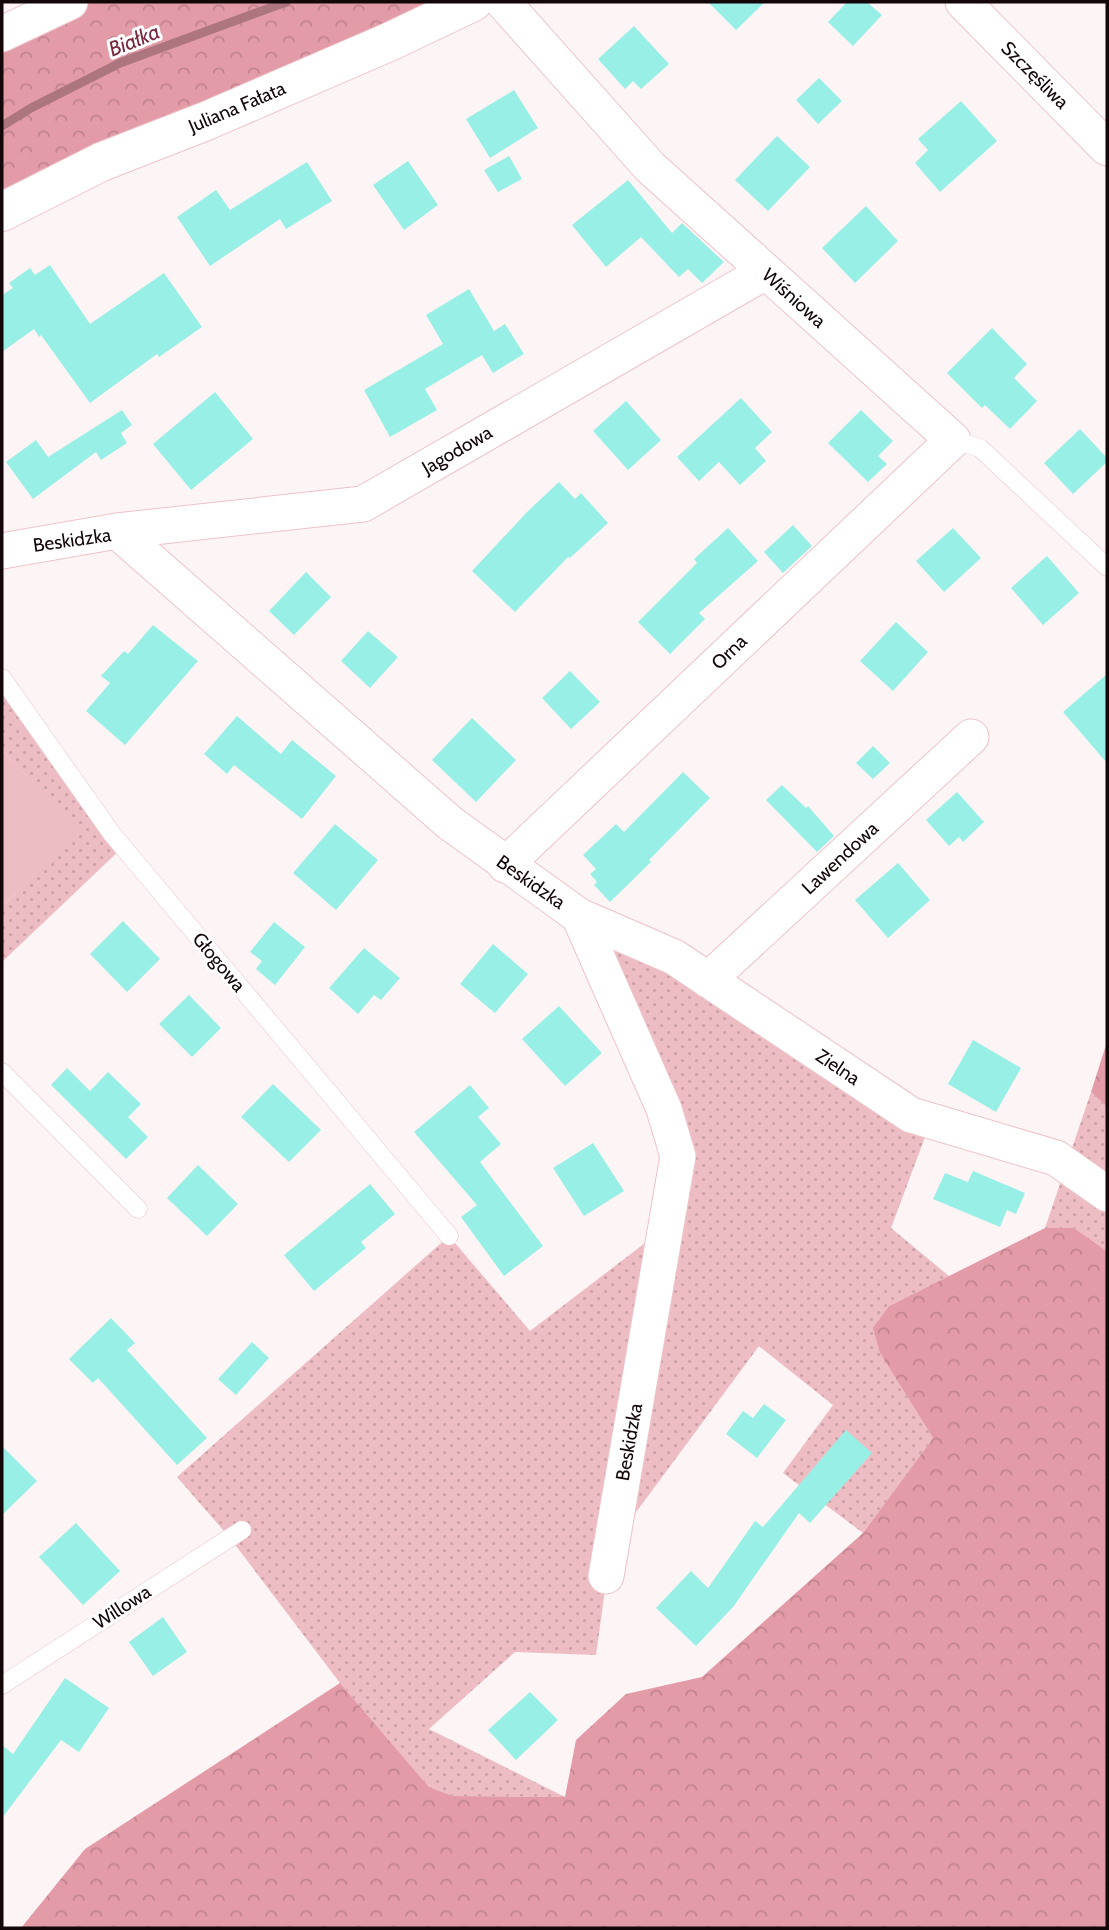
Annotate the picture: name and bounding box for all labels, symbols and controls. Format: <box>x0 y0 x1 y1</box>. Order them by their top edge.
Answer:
water label: Białka <box>105 19 163 61</box>
street label: Szczęśliwa <box>996 36 1074 114</box>
street label: Juliana Fałata <box>184 76 289 138</box>
street label: Wiśniowa <box>757 263 831 333</box>
street label: Jagodowa <box>417 421 496 480</box>
street label: Beskidzka <box>32 523 112 557</box>
street label: Orna <box>707 630 751 674</box>
street label: Lawendowa <box>797 817 883 899</box>
street label: Beskidzka <box>492 850 570 914</box>
street label: Głogowa <box>188 928 250 996</box>
street label: Zielna <box>812 1044 864 1090</box>
street label: Beskidzka <box>611 1401 647 1483</box>
street label: Willowa <box>89 1580 155 1634</box>

